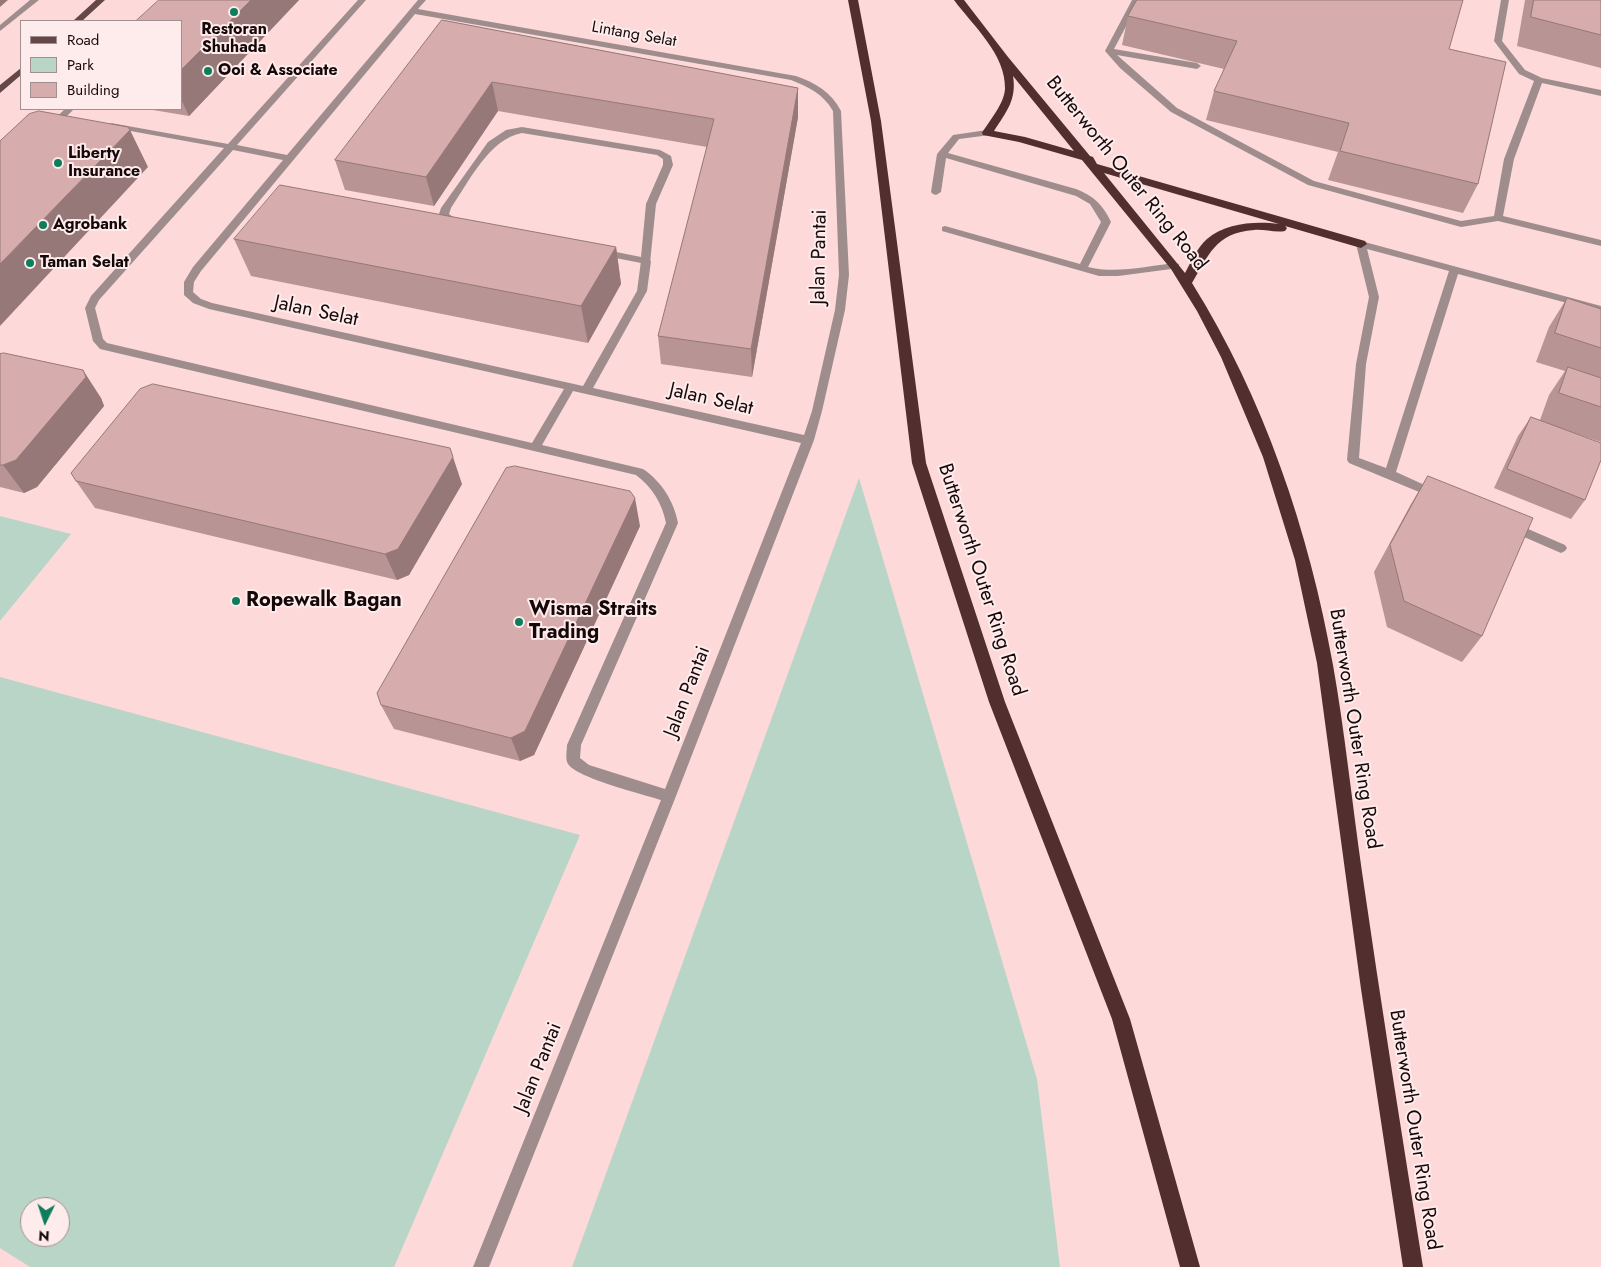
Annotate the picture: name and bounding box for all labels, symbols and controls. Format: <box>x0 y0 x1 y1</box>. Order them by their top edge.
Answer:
marker: Restoran Shuhada <box>228 6 240 18</box>
street label: Lintang Selat <box>590 18 678 52</box>
legend <box>20 20 182 110</box>
place label: Restoran Shuhada <box>201 20 267 58</box>
text: Road <box>67 29 99 51</box>
text: Park <box>67 54 94 76</box>
place label: Ooi & Associate <box>218 61 338 81</box>
marker: Ooi & Associate <box>202 65 214 77</box>
street label: Butterworth Outer Ring Road <box>1040 72 1212 276</box>
text: Building <box>67 79 119 101</box>
place label: Liberty Insurance <box>68 144 140 182</box>
marker: Liberty Insurance <box>52 157 64 169</box>
street label: Jalan Pantai <box>807 209 833 305</box>
place label: Agrobank <box>53 215 127 235</box>
marker: Agrobank <box>37 219 49 231</box>
place label: Taman Selat <box>40 253 129 273</box>
marker: Taman Selat <box>24 257 36 269</box>
street label: Jalan Selat <box>272 291 360 333</box>
street label: Jalan Selat <box>667 379 755 421</box>
street label: Butterworth Outer Ring Road <box>932 461 1030 699</box>
place label: Ropewalk Bagan <box>246 589 402 613</box>
marker: Ropewalk Bagan <box>230 595 242 607</box>
place label: Wisma Straits Trading <box>529 598 657 645</box>
street label: Butterworth Outer Ring Road <box>1323 607 1385 851</box>
marker: Wisma Straits Trading <box>513 616 525 628</box>
street label: Jalan Pantai <box>660 643 716 741</box>
street label: Butterworth Outer Ring Road <box>1383 1008 1445 1252</box>
street label: Jalan Pantai <box>510 1019 568 1117</box>
north arrow <box>20 1197 70 1247</box>
text: N <box>38 1226 50 1246</box>

